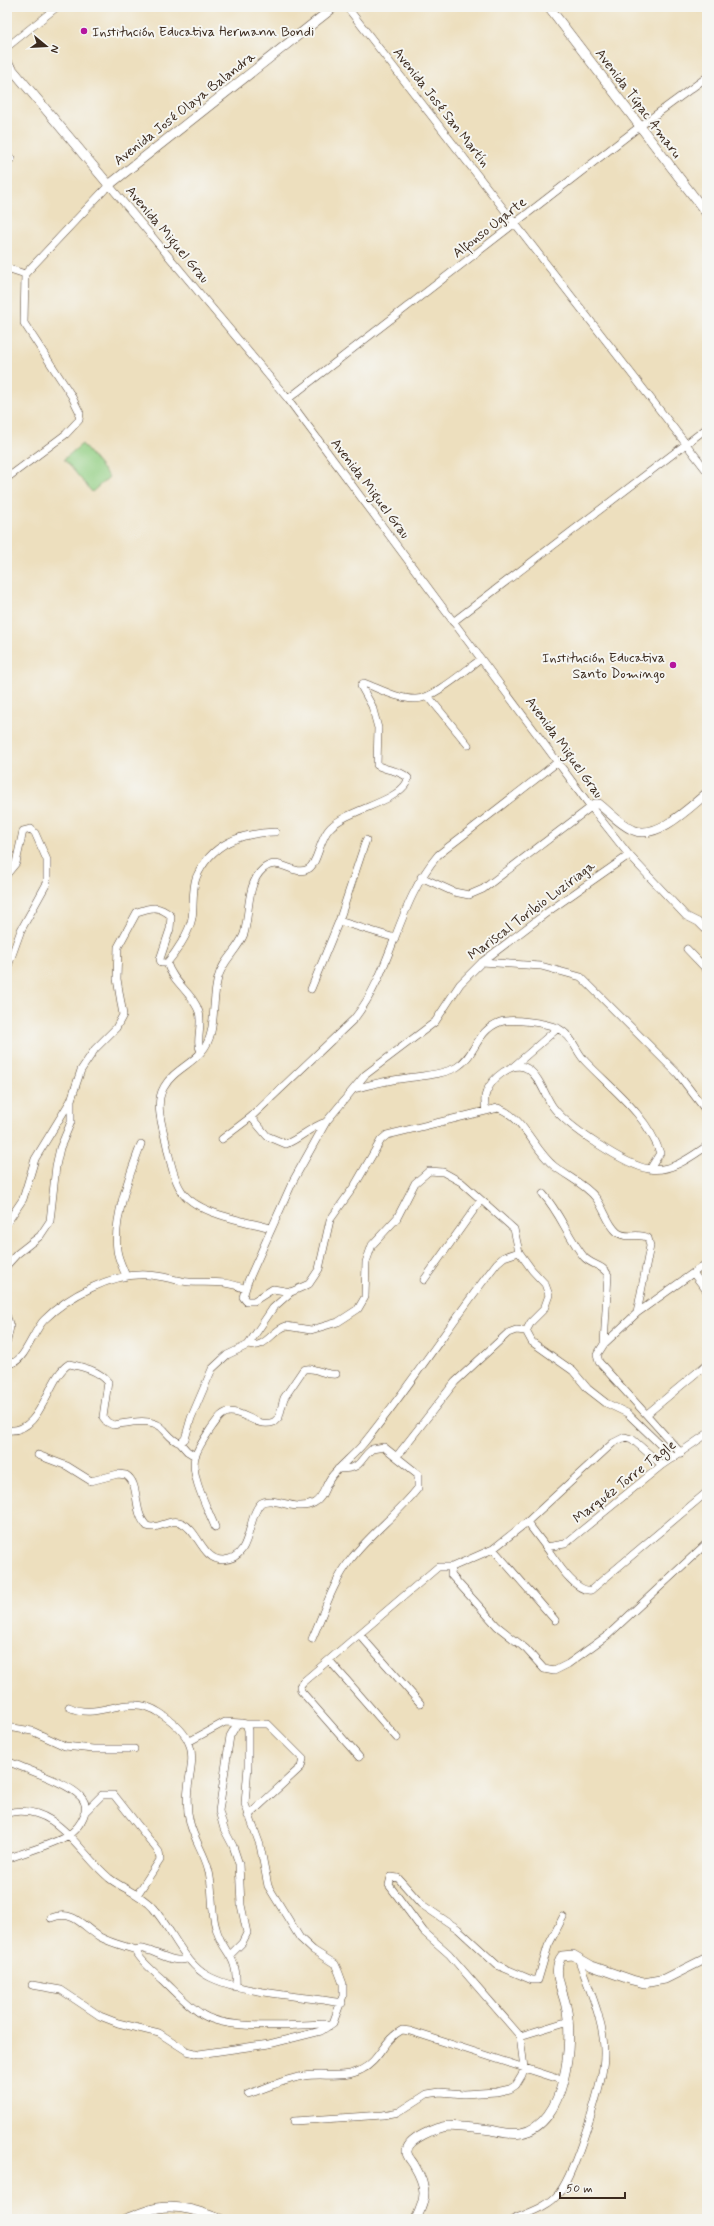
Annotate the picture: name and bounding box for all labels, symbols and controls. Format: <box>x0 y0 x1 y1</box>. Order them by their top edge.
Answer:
place label: Institución Educativa Hermann Bondi <box>92 23 314 41</box>
north arrow <box>26 26 66 66</box>
marker: Institución Educativa Hermann Bondi <box>79 26 89 36</box>
text: N <box>47 43 62 54</box>
street label: Avenida José San Martín <box>389 44 494 171</box>
street label: Avenida Túpac Amaru <box>591 45 685 162</box>
street label: Avenida José Olaya Balandra <box>110 47 260 170</box>
street label: Avenida Miguel Grau <box>120 182 213 288</box>
street label: Alfonso Ugarte <box>449 193 531 264</box>
street label: Avenida Miguel Grau <box>325 435 414 544</box>
place label: Institución Educativa Santo Domingo <box>542 649 665 683</box>
marker: Institución Educativa Santo Domingo <box>668 660 678 670</box>
street label: Avenida Miguel Grau <box>520 693 607 803</box>
street label: Mariscal Toribio Luziriaga <box>464 857 599 965</box>
street label: Marquéz Torre Tagle <box>570 1436 680 1528</box>
scale bar <box>560 2174 625 2200</box>
text: 50 m <box>566 2181 593 2197</box>

